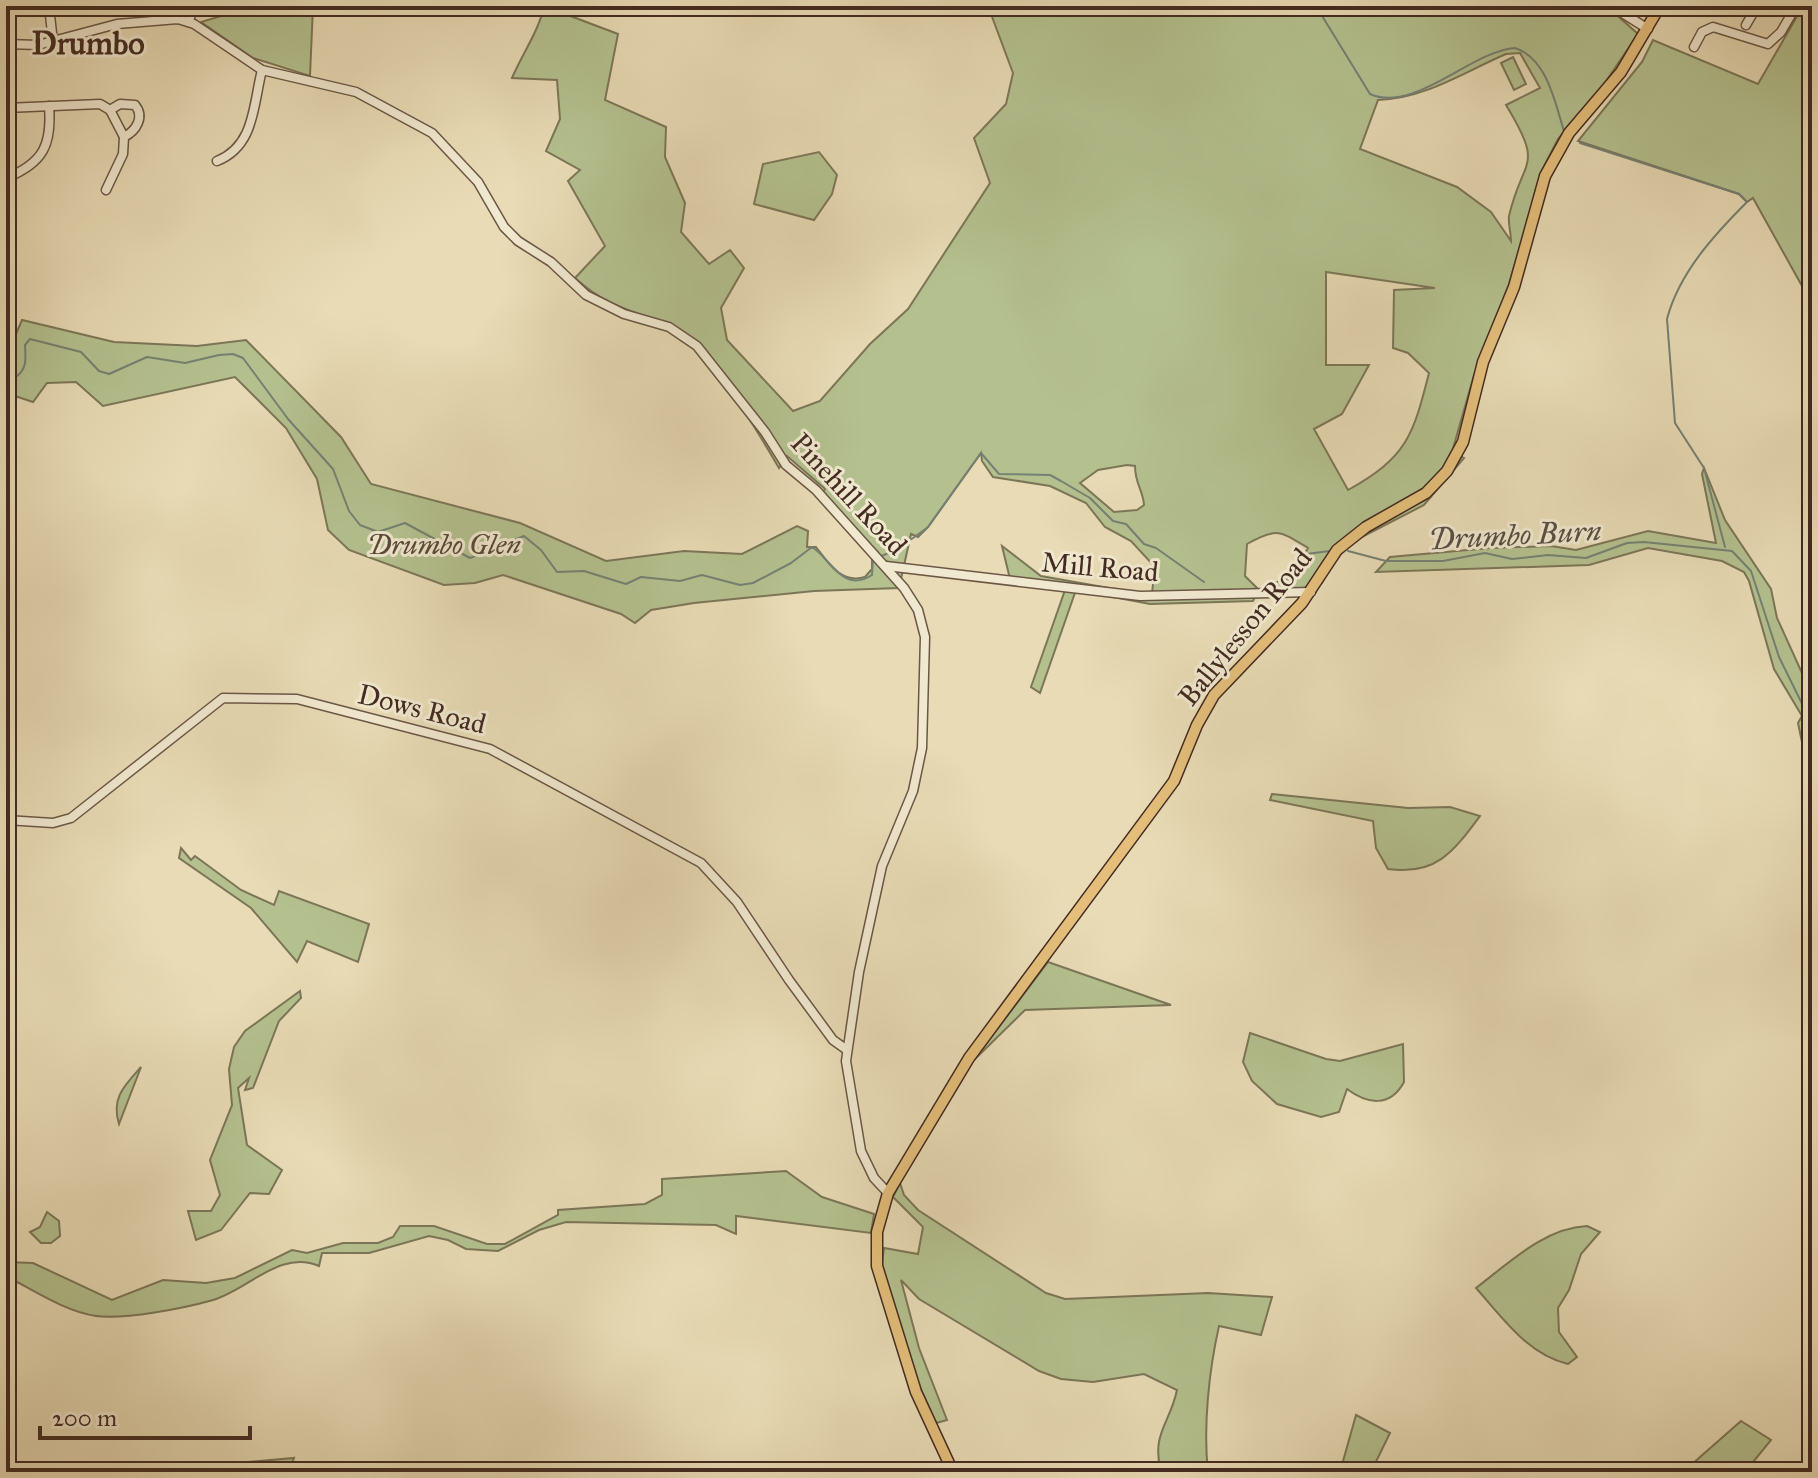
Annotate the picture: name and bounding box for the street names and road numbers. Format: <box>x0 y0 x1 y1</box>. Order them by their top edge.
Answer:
street label: Pinehill Road <box>784 426 914 562</box>
street label: Ballylesson Road <box>1171 541 1319 713</box>
street label: Mill Road <box>1040 544 1160 590</box>
street label: Dows Road <box>354 676 490 742</box>

